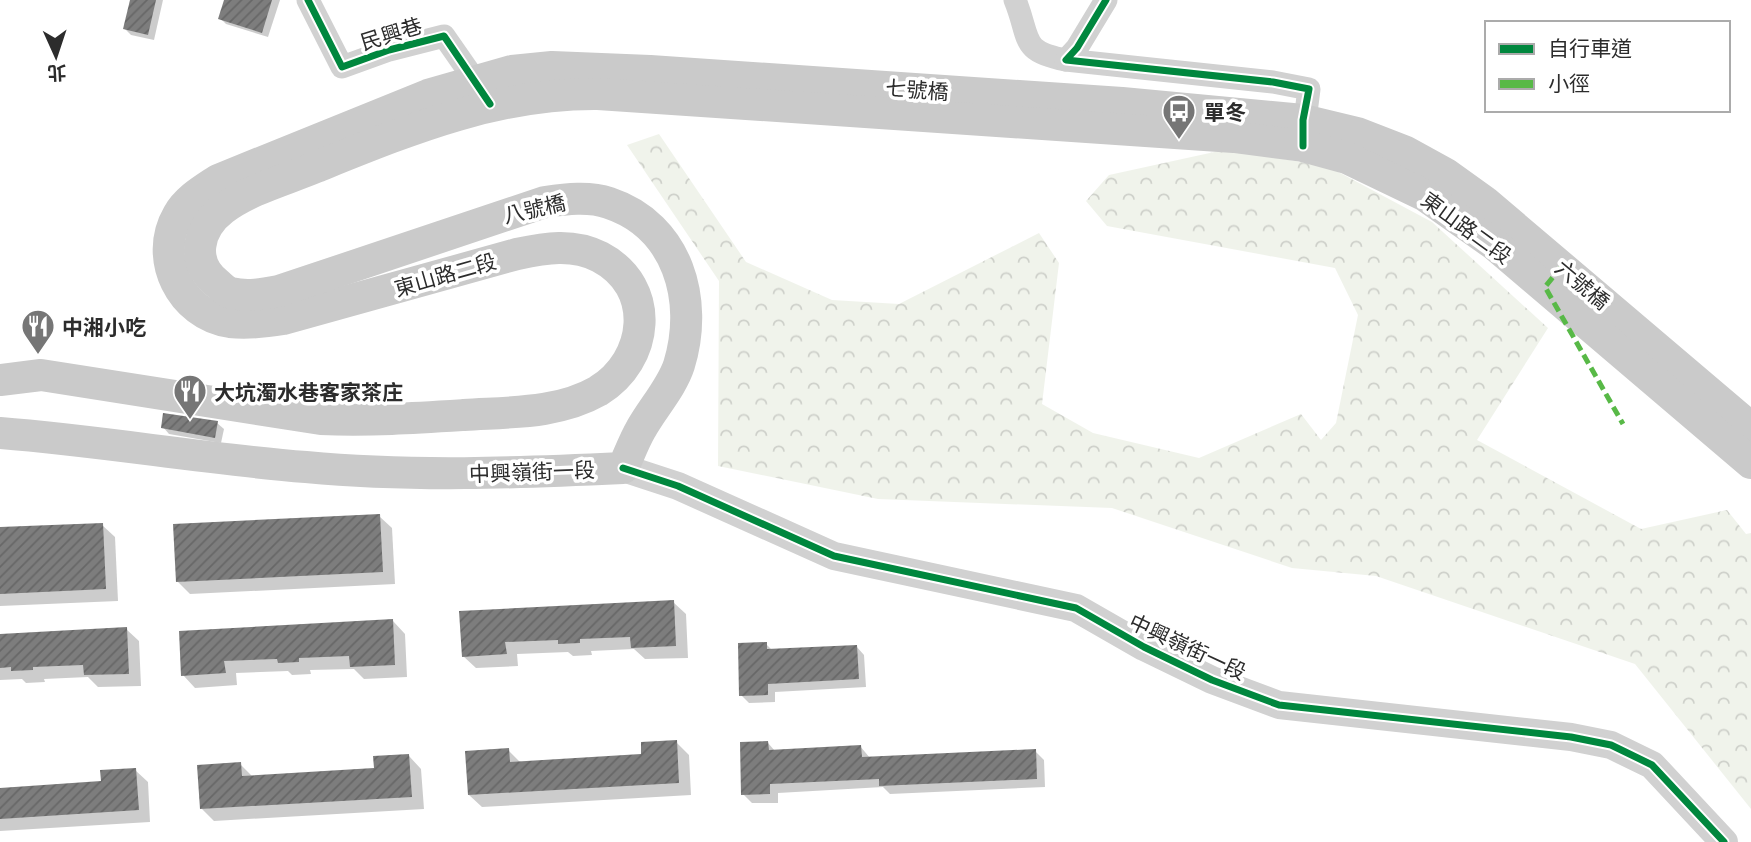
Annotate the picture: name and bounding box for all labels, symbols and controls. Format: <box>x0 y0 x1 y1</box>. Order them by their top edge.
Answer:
street label: 民興巷 <box>357 12 425 54</box>
north arrow <box>21 21 91 91</box>
legend <box>1485 21 1730 112</box>
text: 自行車道 <box>1548 35 1632 60</box>
text: 北 <box>47 61 67 85</box>
text: 小徑 <box>1548 70 1590 95</box>
street label: 七號橋 <box>885 74 949 104</box>
bus stop icon: 單冬 <box>1160 92 1198 141</box>
place label: 單冬 <box>1204 99 1246 124</box>
street label: 東山路二段 <box>1417 186 1517 268</box>
street label: 八號橋 <box>500 189 568 227</box>
street label: 東山路二段 <box>391 248 499 300</box>
street label: 六號橋 <box>1551 254 1615 314</box>
restaurant icon: 中湘小吃 <box>19 307 57 356</box>
place label: 中湘小吃 <box>62 314 146 339</box>
restaurant icon: 大坑濁水巷客家茶庄 <box>171 372 209 421</box>
place label: 大坑濁水巷客家茶庄 <box>214 379 403 404</box>
street label: 中興嶺街一段 <box>469 456 595 486</box>
street label: 中興嶺街一段 <box>1126 608 1250 684</box>

